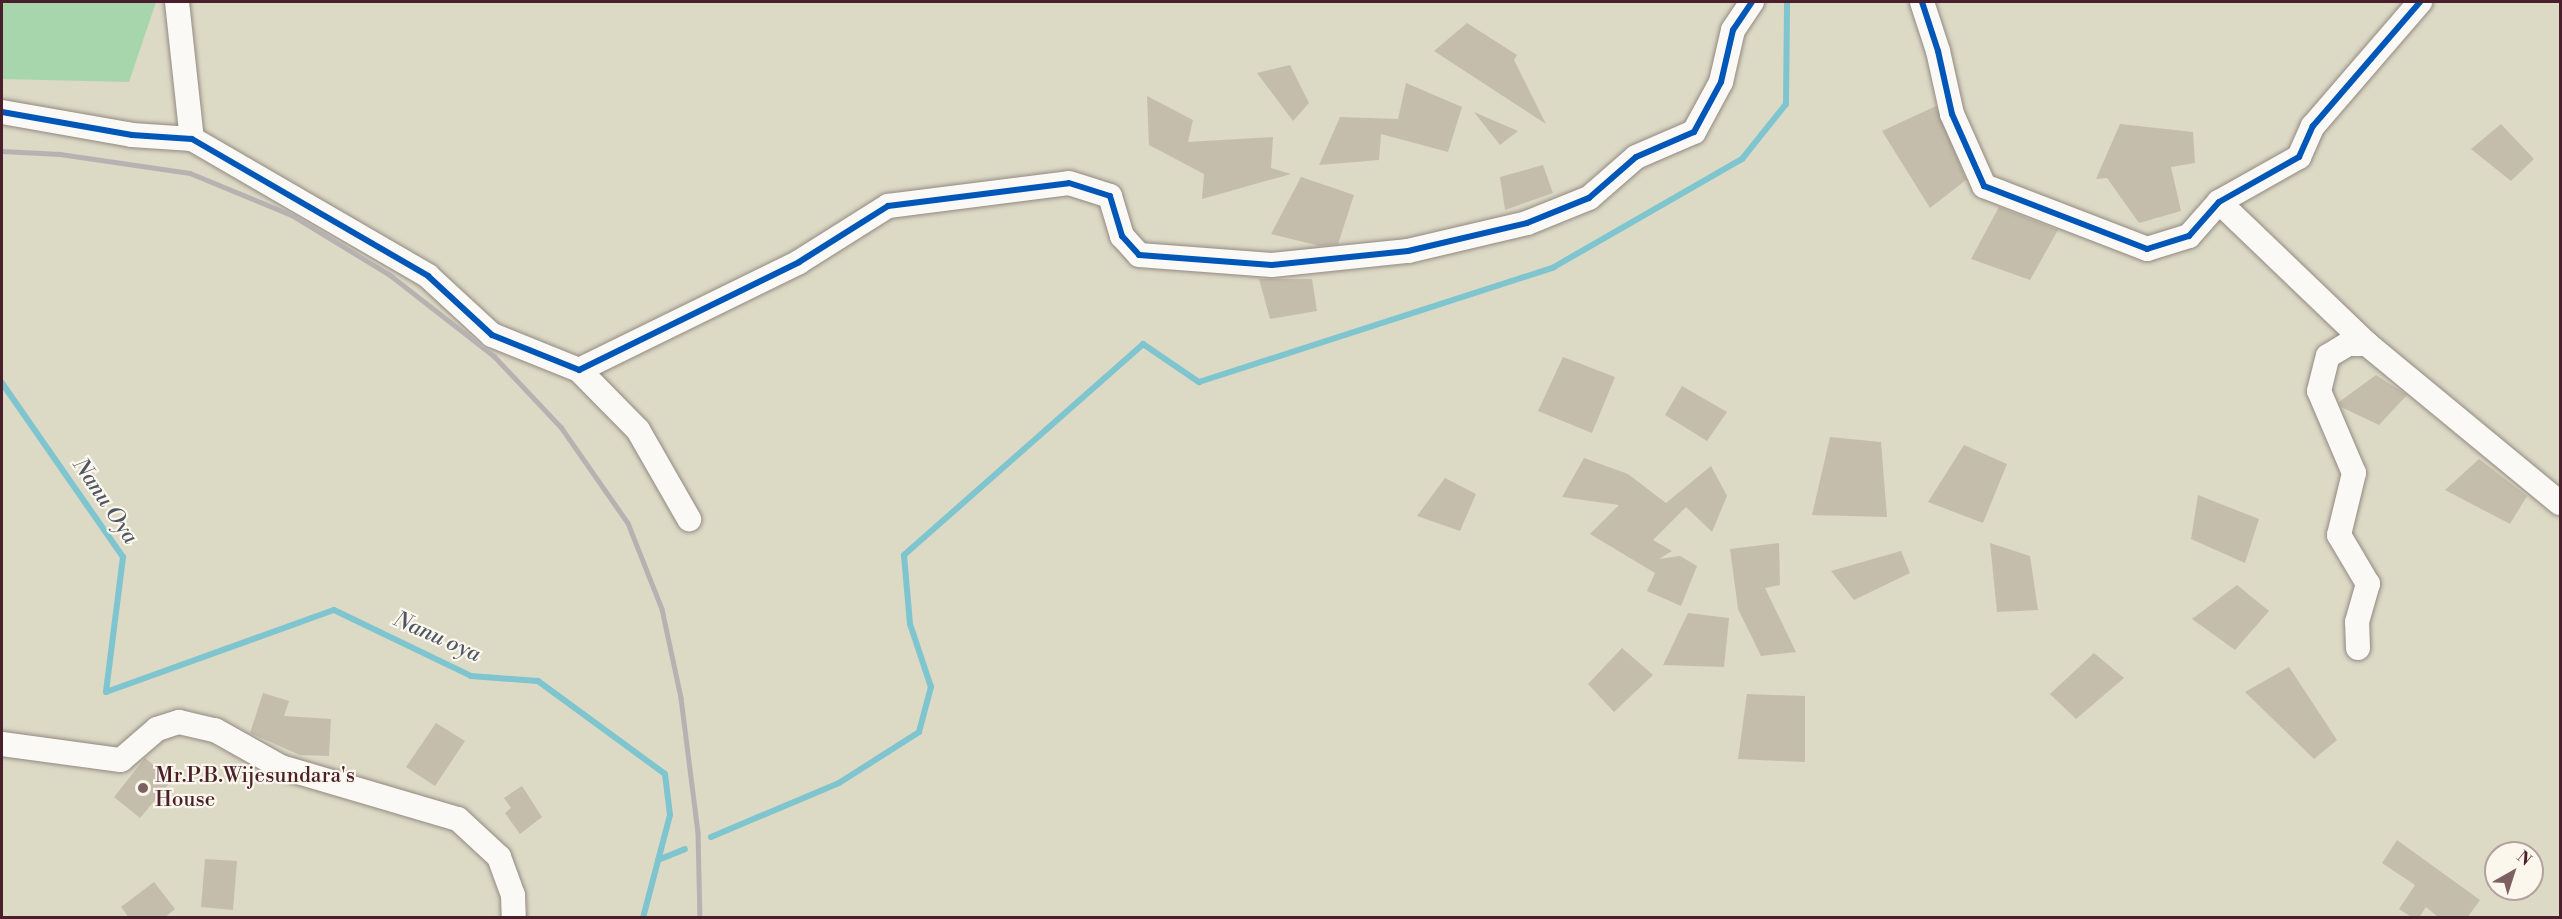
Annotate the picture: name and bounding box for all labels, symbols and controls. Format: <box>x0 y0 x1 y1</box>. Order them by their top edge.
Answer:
water label: Nanu Oya <box>67 453 143 549</box>
water label: Nanu oya <box>389 606 485 668</box>
place label: Mr.P.B.Wijesundara's House <box>155 763 355 813</box>
marker: Mr.P.B.Wijesundara's House <box>136 781 150 795</box>
north arrow <box>2484 841 2544 901</box>
text: N <box>2513 847 2535 870</box>

